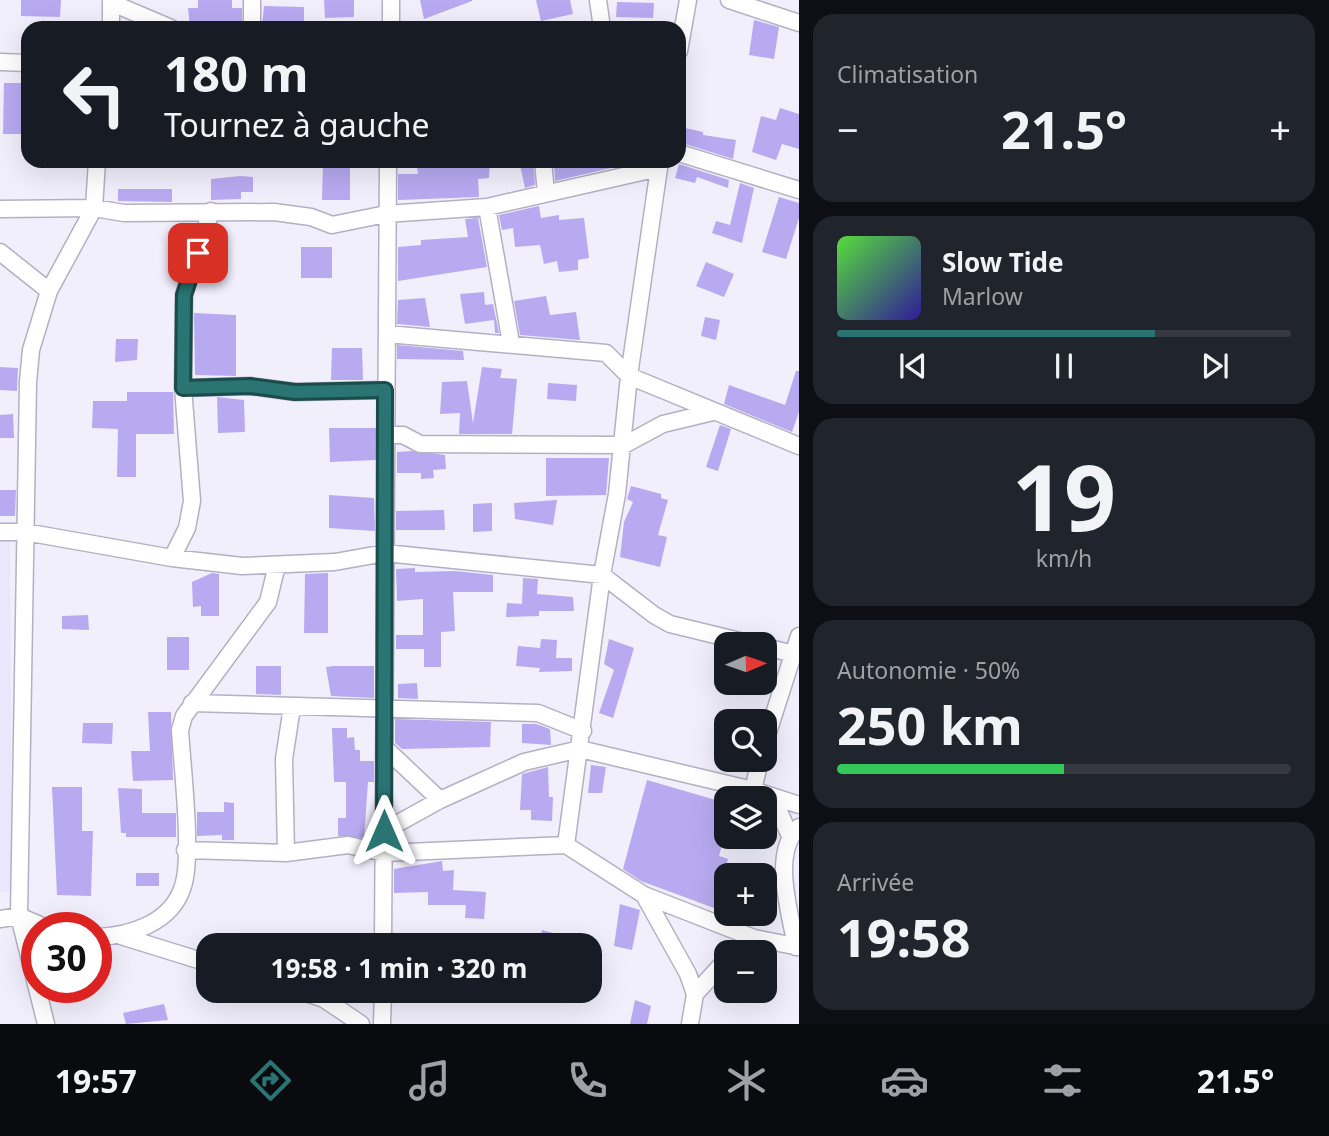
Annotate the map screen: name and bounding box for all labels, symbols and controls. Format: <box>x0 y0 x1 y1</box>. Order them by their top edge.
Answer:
text: 180 m <box>164 40 309 106</box>
icon: left <box>49 49 140 140</box>
text: Climatisation <box>837 58 978 90</box>
text: 21.5° <box>1001 93 1127 164</box>
text: Tournez à gauche <box>164 103 430 146</box>
text: − <box>837 103 859 155</box>
text: + <box>1269 103 1291 155</box>
pin <box>168 223 228 283</box>
icon: arrive <box>179 234 217 272</box>
text: Slow Tide <box>942 244 1064 280</box>
text: Marlow <box>942 280 1023 312</box>
icon: previous <box>894 347 932 385</box>
icon: pause <box>1045 347 1083 385</box>
icon: next <box>1196 347 1234 385</box>
text: 19 <box>1012 434 1116 558</box>
text: km/h <box>1036 542 1092 574</box>
north arrow <box>714 632 777 695</box>
map controls <box>714 632 777 1003</box>
text: Autonomie · 50% <box>837 654 1020 686</box>
text: 250 km <box>837 689 1023 760</box>
button: search <box>714 709 777 772</box>
button: layers <box>714 786 777 849</box>
position arrow <box>347 794 421 868</box>
button: + <box>714 863 777 926</box>
text: Arrivée <box>837 866 914 898</box>
text: 19:58 <box>837 901 971 972</box>
speed limit sign: 30 <box>21 912 112 1003</box>
button: − <box>714 940 777 1003</box>
text: 19:58 · 1 min · 320 m <box>271 950 527 986</box>
icon: directions <box>246 1056 295 1105</box>
icon: music <box>405 1056 454 1105</box>
icon: phone <box>563 1056 612 1105</box>
icon: climate <box>722 1056 771 1105</box>
icon: car <box>880 1056 929 1105</box>
icon: filters <box>1038 1056 1087 1105</box>
text: 19:57 <box>55 1059 137 1102</box>
text: 21.5° <box>1197 1059 1274 1102</box>

